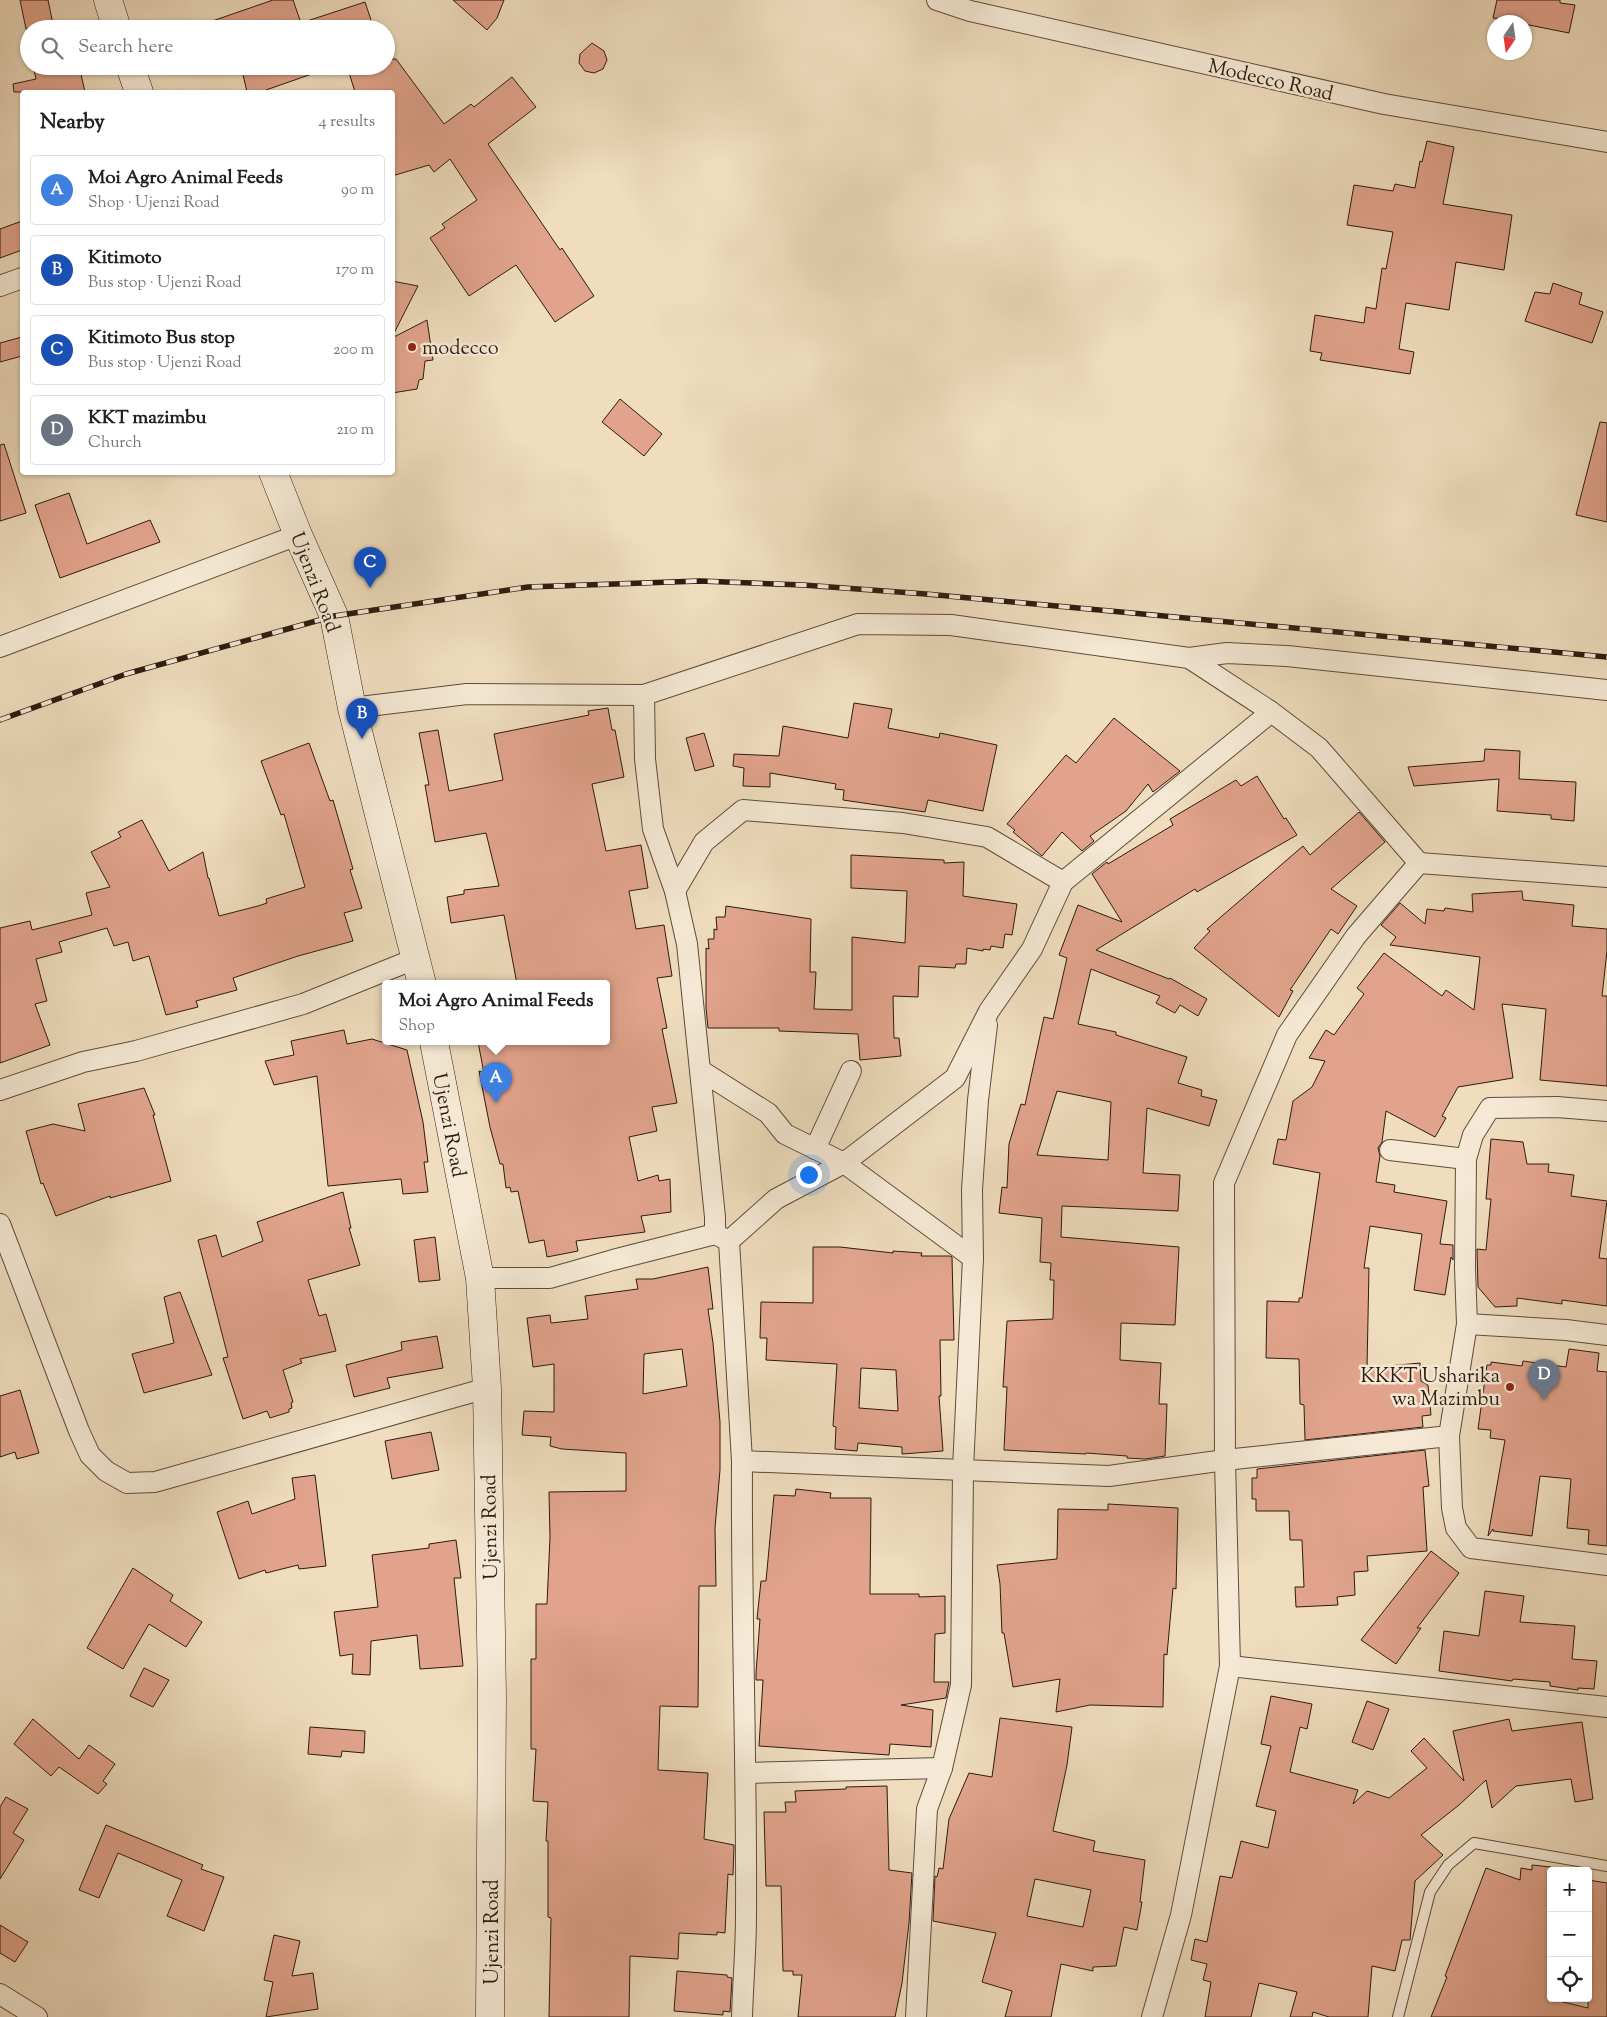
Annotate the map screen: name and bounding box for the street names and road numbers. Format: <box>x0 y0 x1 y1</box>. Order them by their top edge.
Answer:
street label: Modecco Road <box>1205 53 1336 110</box>
street label: Ujenzi Road <box>281 528 346 637</box>
street label: Ujenzi Road <box>423 1071 472 1180</box>
street label: Ujenzi Road <box>476 1474 507 1580</box>
street label: Ujenzi Road <box>479 1879 508 1985</box>

